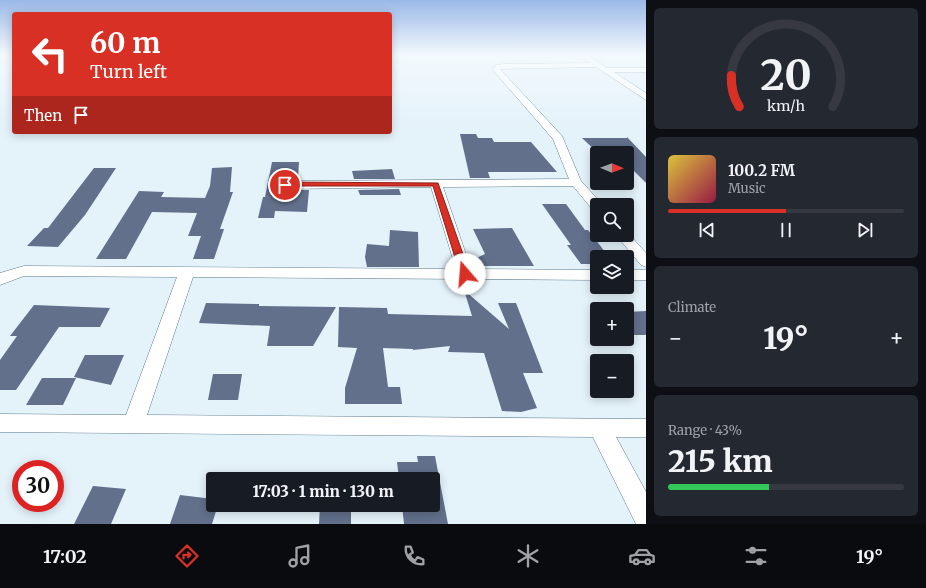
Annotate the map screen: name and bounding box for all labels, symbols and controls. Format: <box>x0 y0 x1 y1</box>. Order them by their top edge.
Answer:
text: 60 m <box>90 25 160 61</box>
icon: left <box>24 28 76 80</box>
text: 20 <box>760 48 812 100</box>
text: Turn left <box>90 60 167 83</box>
text: km/h <box>767 96 805 114</box>
icon: arrive <box>70 104 92 126</box>
text: Then <box>24 106 62 125</box>
north arrow <box>590 146 634 190</box>
map controls <box>590 146 634 398</box>
text: 100.2 FM <box>728 161 795 180</box>
pin <box>268 168 302 202</box>
icon: arrive <box>274 174 296 196</box>
text: Music <box>728 180 766 197</box>
button: search <box>590 198 634 242</box>
icon: previous <box>696 219 718 241</box>
icon: pause <box>775 219 797 241</box>
icon: next <box>854 219 876 241</box>
button: layers <box>590 250 634 294</box>
position arrow <box>444 253 486 295</box>
text: Climate <box>668 299 716 316</box>
button: + <box>590 302 634 346</box>
text: 19° <box>763 319 809 357</box>
text: − <box>668 324 683 352</box>
text: + <box>889 324 904 352</box>
button: − <box>590 354 634 398</box>
text: Range · 43% <box>668 422 742 439</box>
text: 215 km <box>668 442 773 480</box>
speed limit sign: 30 <box>12 460 64 512</box>
text: 17:03 · 1 min · 130 m <box>252 482 394 501</box>
icon: directions <box>173 542 201 570</box>
icon: music <box>286 542 314 570</box>
icon: phone <box>400 542 428 570</box>
icon: climate <box>514 542 542 570</box>
icon: car <box>628 542 656 570</box>
icon: filters <box>742 542 770 570</box>
text: 17:02 <box>43 545 87 568</box>
text: 19° <box>856 545 883 568</box>

